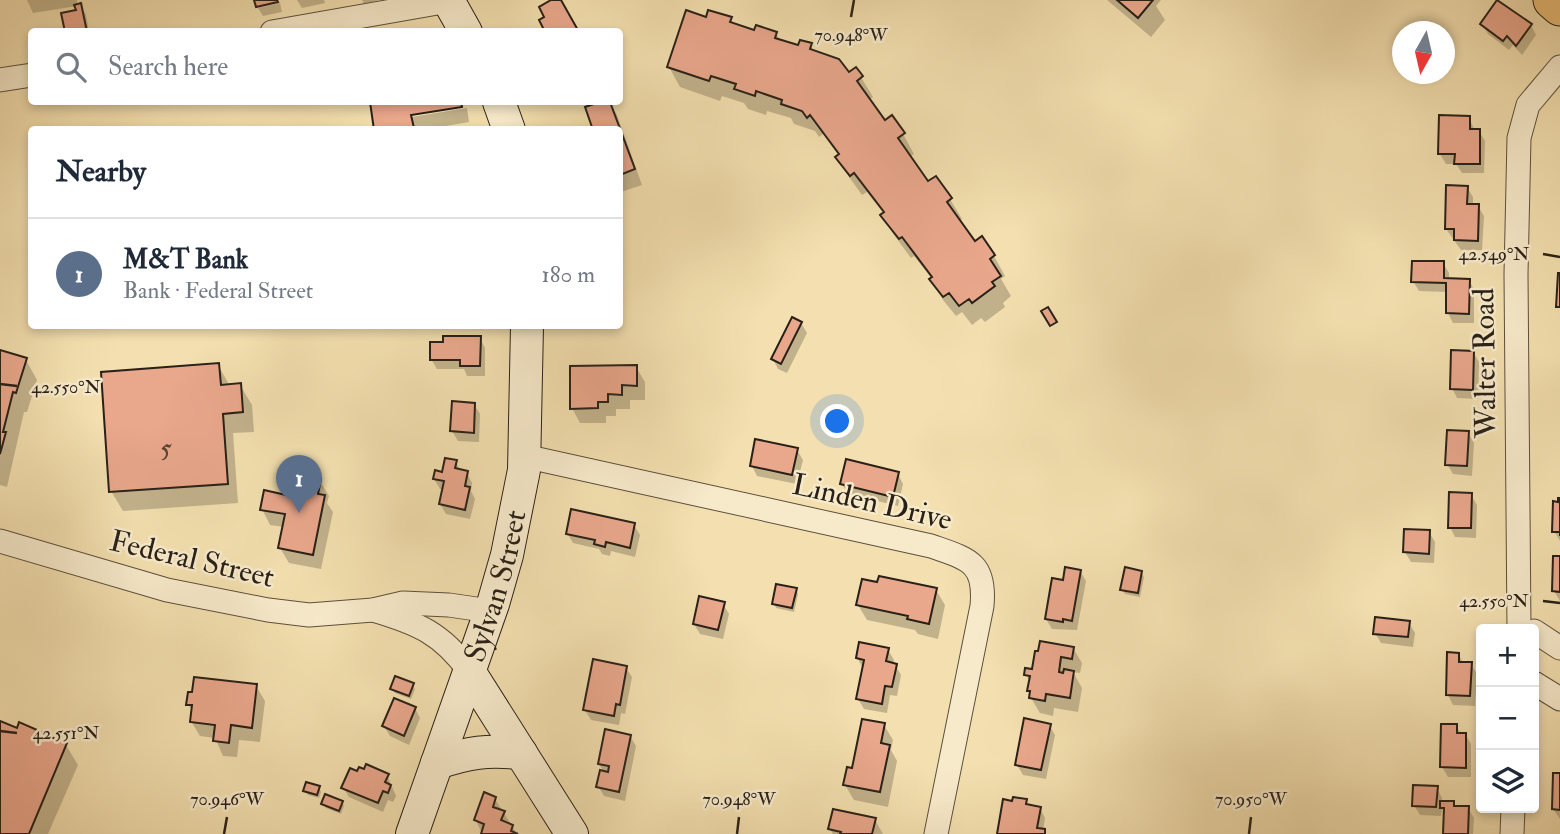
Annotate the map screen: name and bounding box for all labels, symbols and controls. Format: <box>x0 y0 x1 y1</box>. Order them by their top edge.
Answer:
north arrow <box>1392 21 1455 84</box>
text: 70.948°W <box>815 24 888 47</box>
search box <box>28 28 623 105</box>
icon: search <box>52 48 90 86</box>
text: Search here <box>108 51 228 83</box>
text: Nearby <box>56 153 146 190</box>
text: 42.549°N <box>1459 243 1529 266</box>
text: M&T Bank <box>123 244 248 276</box>
text: 1 <box>75 260 83 289</box>
text: 180 m <box>542 260 595 289</box>
text: Bank · Federal Street <box>123 276 313 305</box>
street label: Walter Road <box>1465 287 1505 439</box>
text: 42.550°N <box>31 376 101 399</box>
your location <box>820 404 854 438</box>
house number: 5 <box>160 433 172 465</box>
pin: 1 <box>276 455 322 513</box>
street label: Linden Drive <box>788 466 956 538</box>
street label: Sylvan Street <box>456 507 534 667</box>
street label: Federal Street <box>106 522 278 596</box>
text: 42.550°N <box>1459 590 1529 613</box>
map controls <box>1476 624 1539 813</box>
button: + <box>1476 624 1539 687</box>
button: − <box>1476 687 1539 750</box>
text: 42.551°N <box>33 722 99 745</box>
button: layers <box>1476 750 1539 813</box>
text: 70.946°W <box>190 788 264 811</box>
text: 70.948°W <box>703 788 776 811</box>
text: 70.950°W <box>1215 788 1288 811</box>

